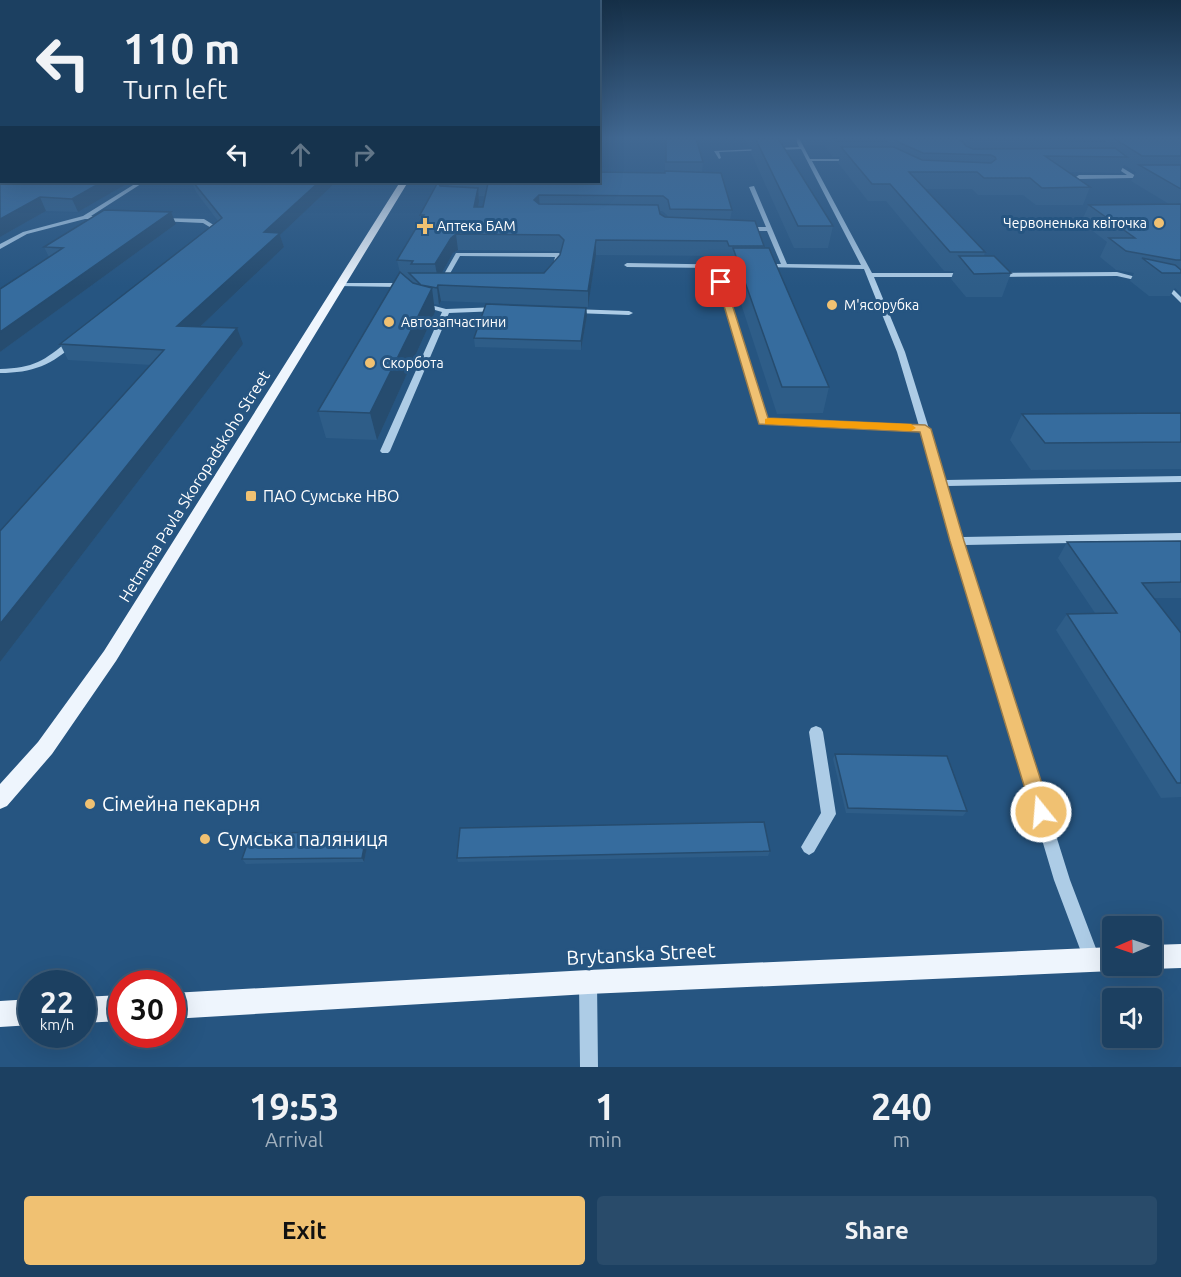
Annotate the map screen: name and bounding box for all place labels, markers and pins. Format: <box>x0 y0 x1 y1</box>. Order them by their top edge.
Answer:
place label: Червоненька квіточка <box>1003 215 1147 231</box>
marker: Червоненька квіточка <box>1152 216 1166 230</box>
place label: Аптека БАМ <box>437 218 516 234</box>
marker: Аптека БАМ <box>418 219 432 233</box>
pin <box>695 256 746 307</box>
place label: М'ясорубка <box>844 297 919 313</box>
marker: М'ясорубка <box>825 298 839 312</box>
place label: Автозапчастини <box>401 314 506 330</box>
marker: Автозапчастини <box>382 315 396 329</box>
place label: Скорбота <box>382 355 444 371</box>
marker: Скорбота <box>363 356 377 370</box>
place label: ПАО Сумське НВО <box>263 487 399 505</box>
marker: ПАО Сумське НВО <box>244 489 258 503</box>
place label: Сімейна пекарня <box>102 792 260 815</box>
marker: Сімейна пекарня <box>83 797 97 811</box>
place label: Сумська паляниця <box>217 827 388 850</box>
marker: Сумська паляниця <box>198 832 212 846</box>

